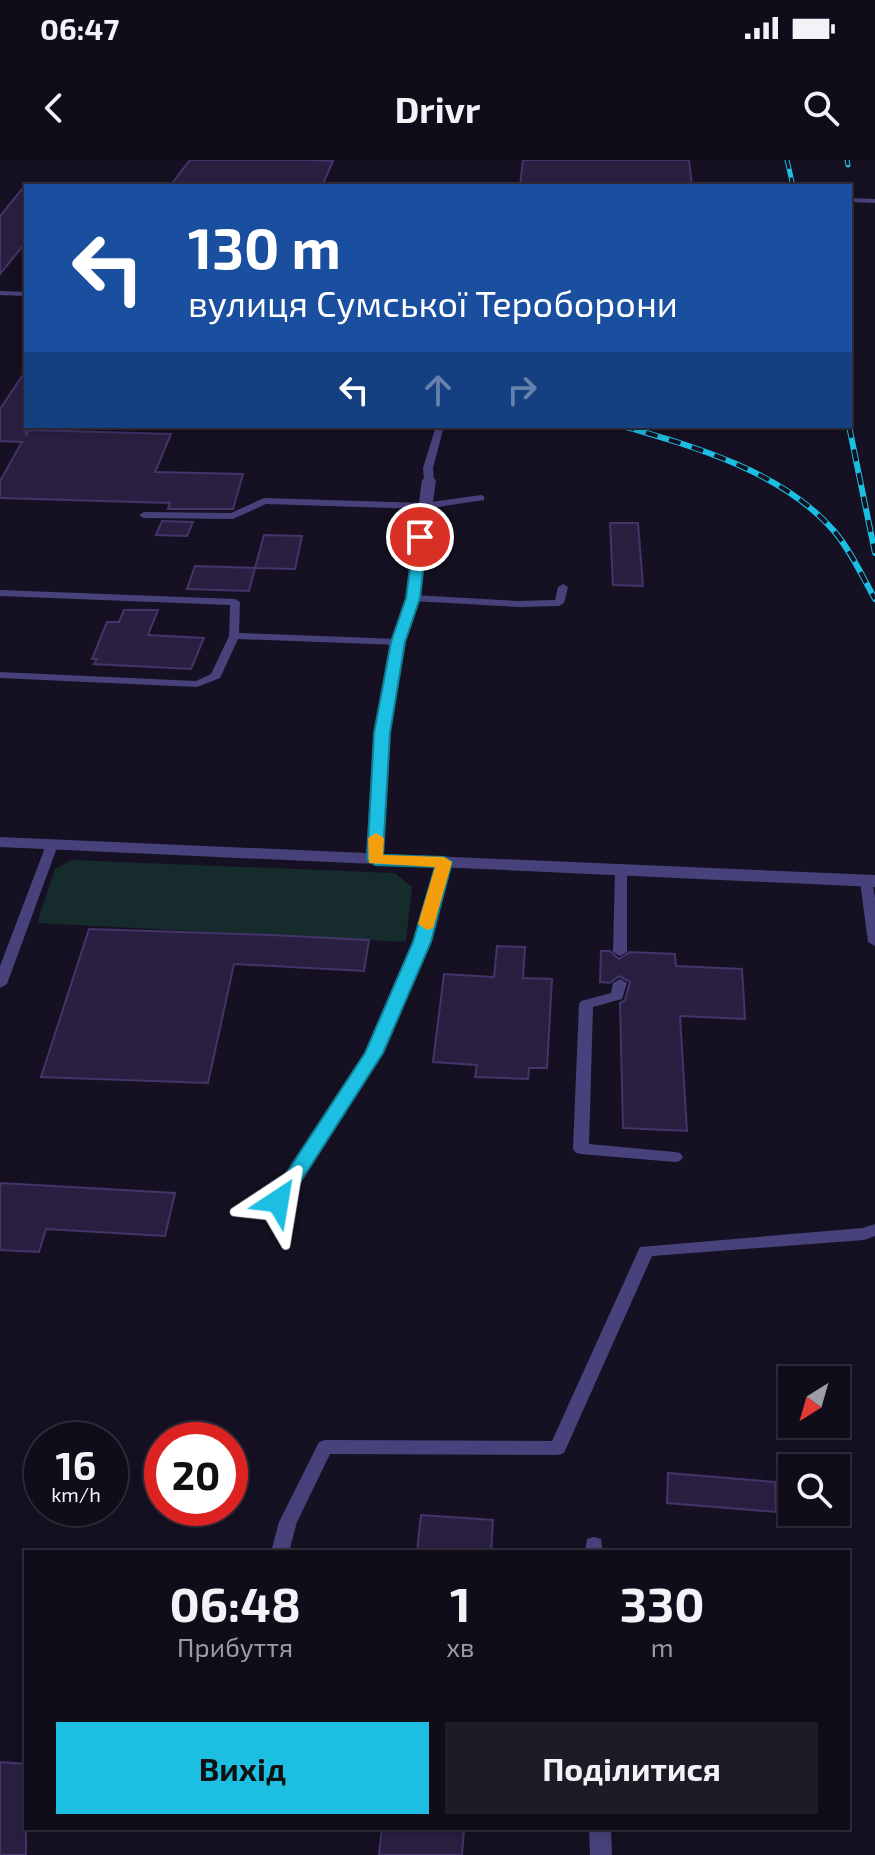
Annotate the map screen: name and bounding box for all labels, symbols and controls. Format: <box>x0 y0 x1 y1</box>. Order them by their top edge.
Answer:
text: 06:47 <box>40 10 119 46</box>
icon: back <box>32 86 76 130</box>
icon: search <box>799 86 843 130</box>
text: Drivr <box>395 87 480 130</box>
text: 130 m <box>188 213 341 280</box>
icon: left <box>56 216 160 320</box>
text: вулиця Сумської Тероборони <box>188 281 678 324</box>
icon: left <box>332 368 376 412</box>
icon: ahead <box>416 368 460 412</box>
icon: right <box>500 368 544 412</box>
pin <box>386 503 454 571</box>
icon: arrive <box>398 515 442 559</box>
position arrow <box>236 1159 320 1243</box>
north arrow <box>778 1366 850 1438</box>
map controls <box>778 1366 850 1526</box>
speed limit sign: 20 <box>144 1422 248 1526</box>
text: 16 <box>56 1440 96 1488</box>
button: search <box>778 1454 850 1526</box>
text: km/h <box>51 1482 101 1506</box>
text: 06:48 <box>169 1574 301 1632</box>
text: 1 <box>450 1574 471 1632</box>
text: 330 <box>620 1574 705 1632</box>
text: Прибуття <box>177 1631 293 1662</box>
text: хв <box>446 1631 474 1662</box>
text: m <box>651 1631 674 1662</box>
button: Вихід <box>56 1722 429 1814</box>
button: Поділитися <box>445 1722 818 1814</box>

